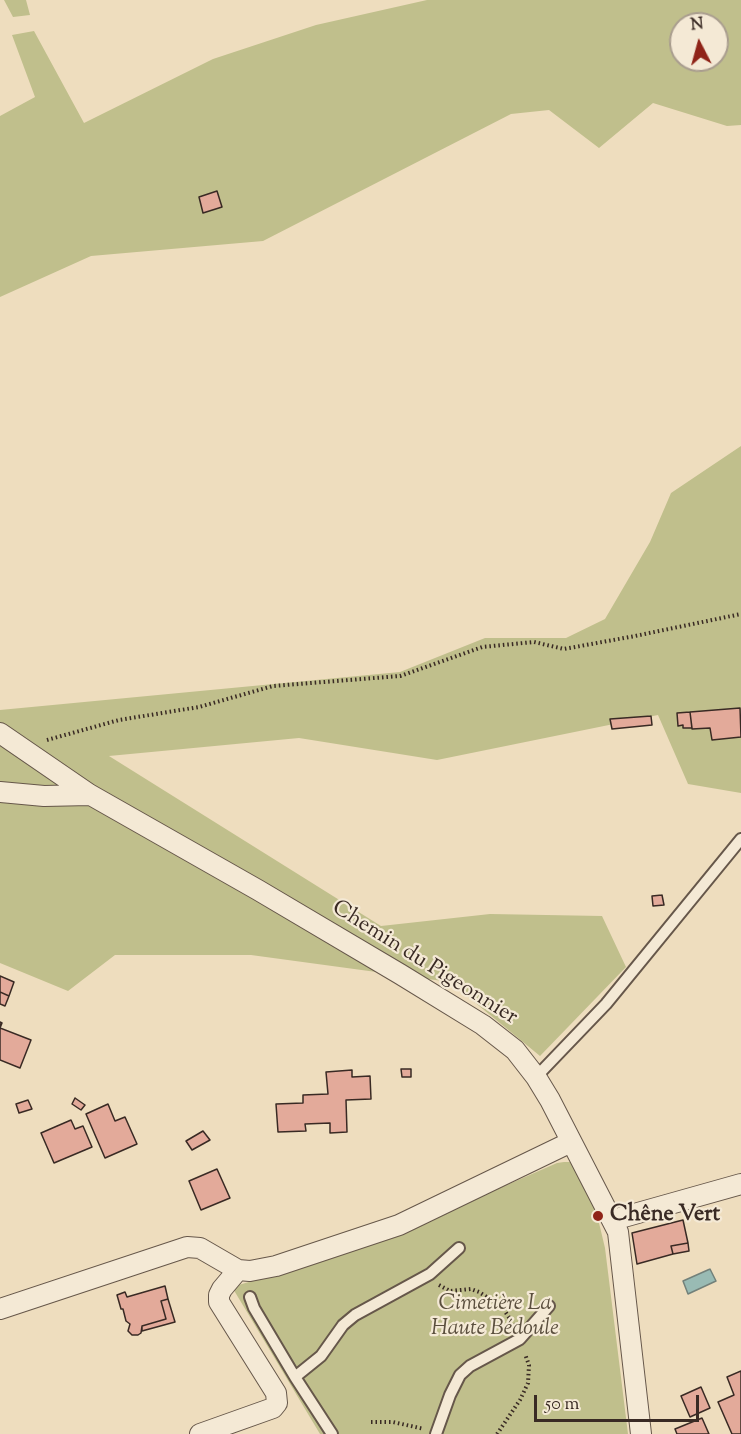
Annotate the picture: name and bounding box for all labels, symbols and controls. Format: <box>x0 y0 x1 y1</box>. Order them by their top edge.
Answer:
north arrow <box>669 12 729 72</box>
text: N <box>690 13 705 38</box>
street label: Chemin du Pigeonnier <box>326 896 522 1032</box>
place label: Chêne Vert <box>610 1203 720 1229</box>
marker: Chêne Vert <box>591 1209 605 1223</box>
park label: Cimetière La Haute Bédoule <box>431 1292 559 1344</box>
scale bar <box>537 1383 702 1421</box>
text: 50 m <box>545 1392 579 1418</box>

